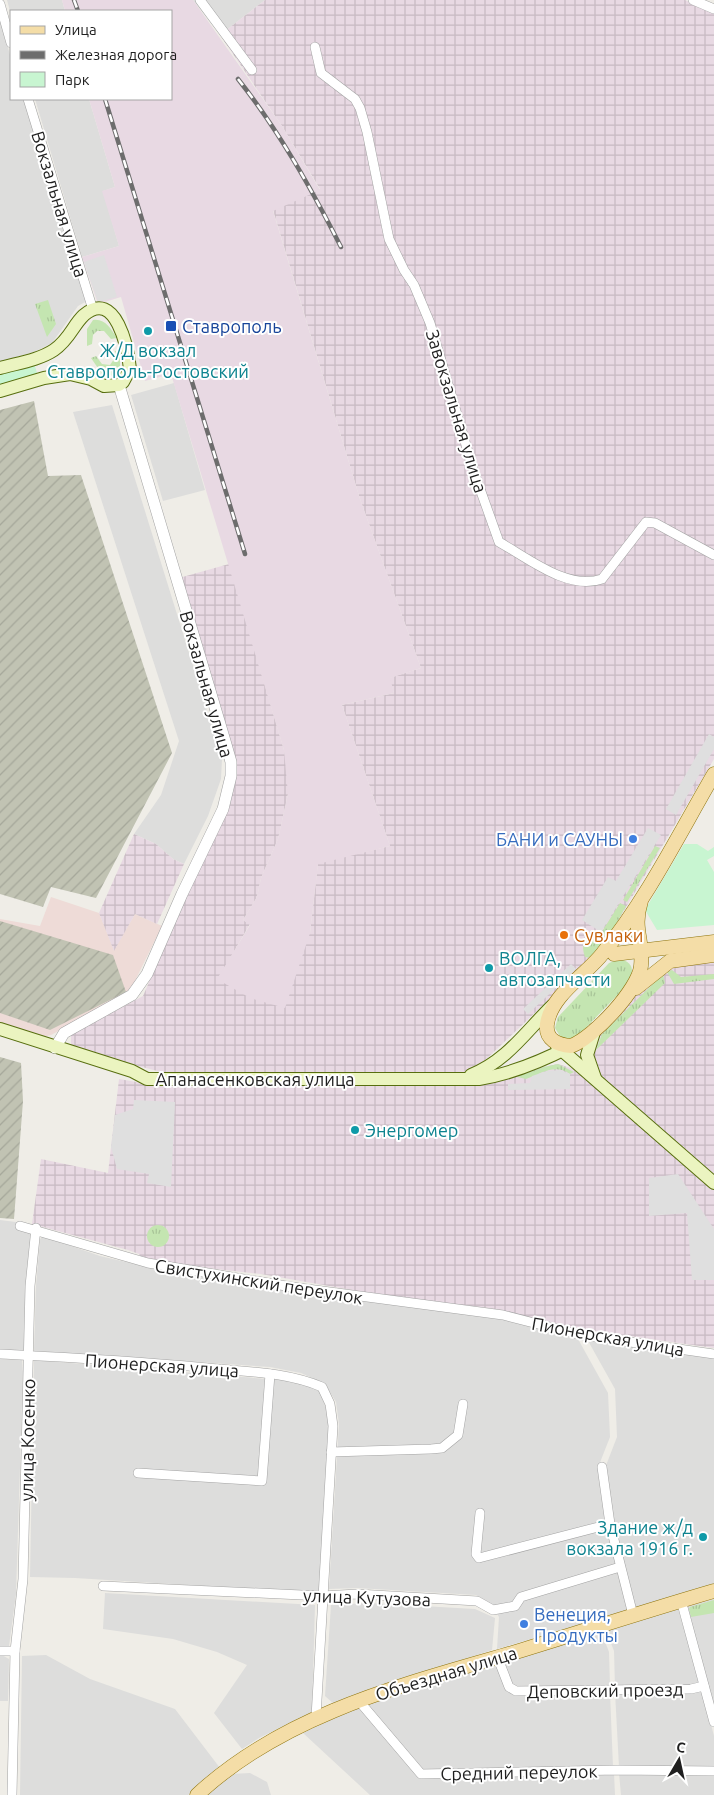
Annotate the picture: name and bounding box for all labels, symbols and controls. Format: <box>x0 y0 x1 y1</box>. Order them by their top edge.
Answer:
legend <box>10 10 172 100</box>
text: Улица <box>55 21 97 38</box>
text: Железная дорога <box>55 46 177 63</box>
text: Парк <box>55 71 90 88</box>
street label: Вокзальная улица <box>28 128 92 280</box>
place label: Ставрополь <box>182 316 282 336</box>
marker: Ставрополь <box>164 319 178 333</box>
marker: Ж/Д вокзал Ставрополь-Ростовский <box>142 325 154 337</box>
street label: Завокзальная улица <box>423 327 491 495</box>
place label: Ж/Д вокзал Ставрополь-Ростовский <box>47 340 249 381</box>
street label: Вокзальная улица <box>176 608 238 760</box>
place label: БАНИ и САУНЫ <box>496 829 623 849</box>
marker: БАНИ и САУНЫ <box>627 833 639 845</box>
place label: Сувлаки <box>574 925 643 945</box>
marker: Сувлаки <box>558 929 570 941</box>
place label: ВОЛГА, автозапчасти <box>499 948 611 989</box>
marker: ВОЛГА, автозапчасти <box>483 962 495 974</box>
street label: Апанасенковская улица <box>155 1069 355 1089</box>
place label: Энергомер <box>365 1120 458 1140</box>
marker: Энергомер <box>349 1124 361 1136</box>
street label: Свистухинский переулок <box>154 1255 364 1307</box>
street label: Пионерская улица <box>530 1313 686 1359</box>
street label: Пионерская улица <box>84 1350 240 1380</box>
street label: улица Косенко <box>16 1378 38 1502</box>
place label: Здание ж/д вокзала 1916 г. <box>566 1517 693 1558</box>
marker: Здание ж/д вокзала 1916 г. <box>697 1531 709 1543</box>
street label: улица Кутузова <box>303 1585 431 1609</box>
place label: Венеция, Продукты <box>534 1604 618 1645</box>
marker: Венеция, Продукты <box>518 1618 530 1630</box>
street label: Объездная улица <box>373 1642 519 1704</box>
street label: Деповский проезд <box>526 1679 684 1701</box>
north arrow <box>654 1735 704 1785</box>
text: С <box>675 1739 687 1756</box>
street label: Средний переулок <box>440 1761 598 1783</box>

